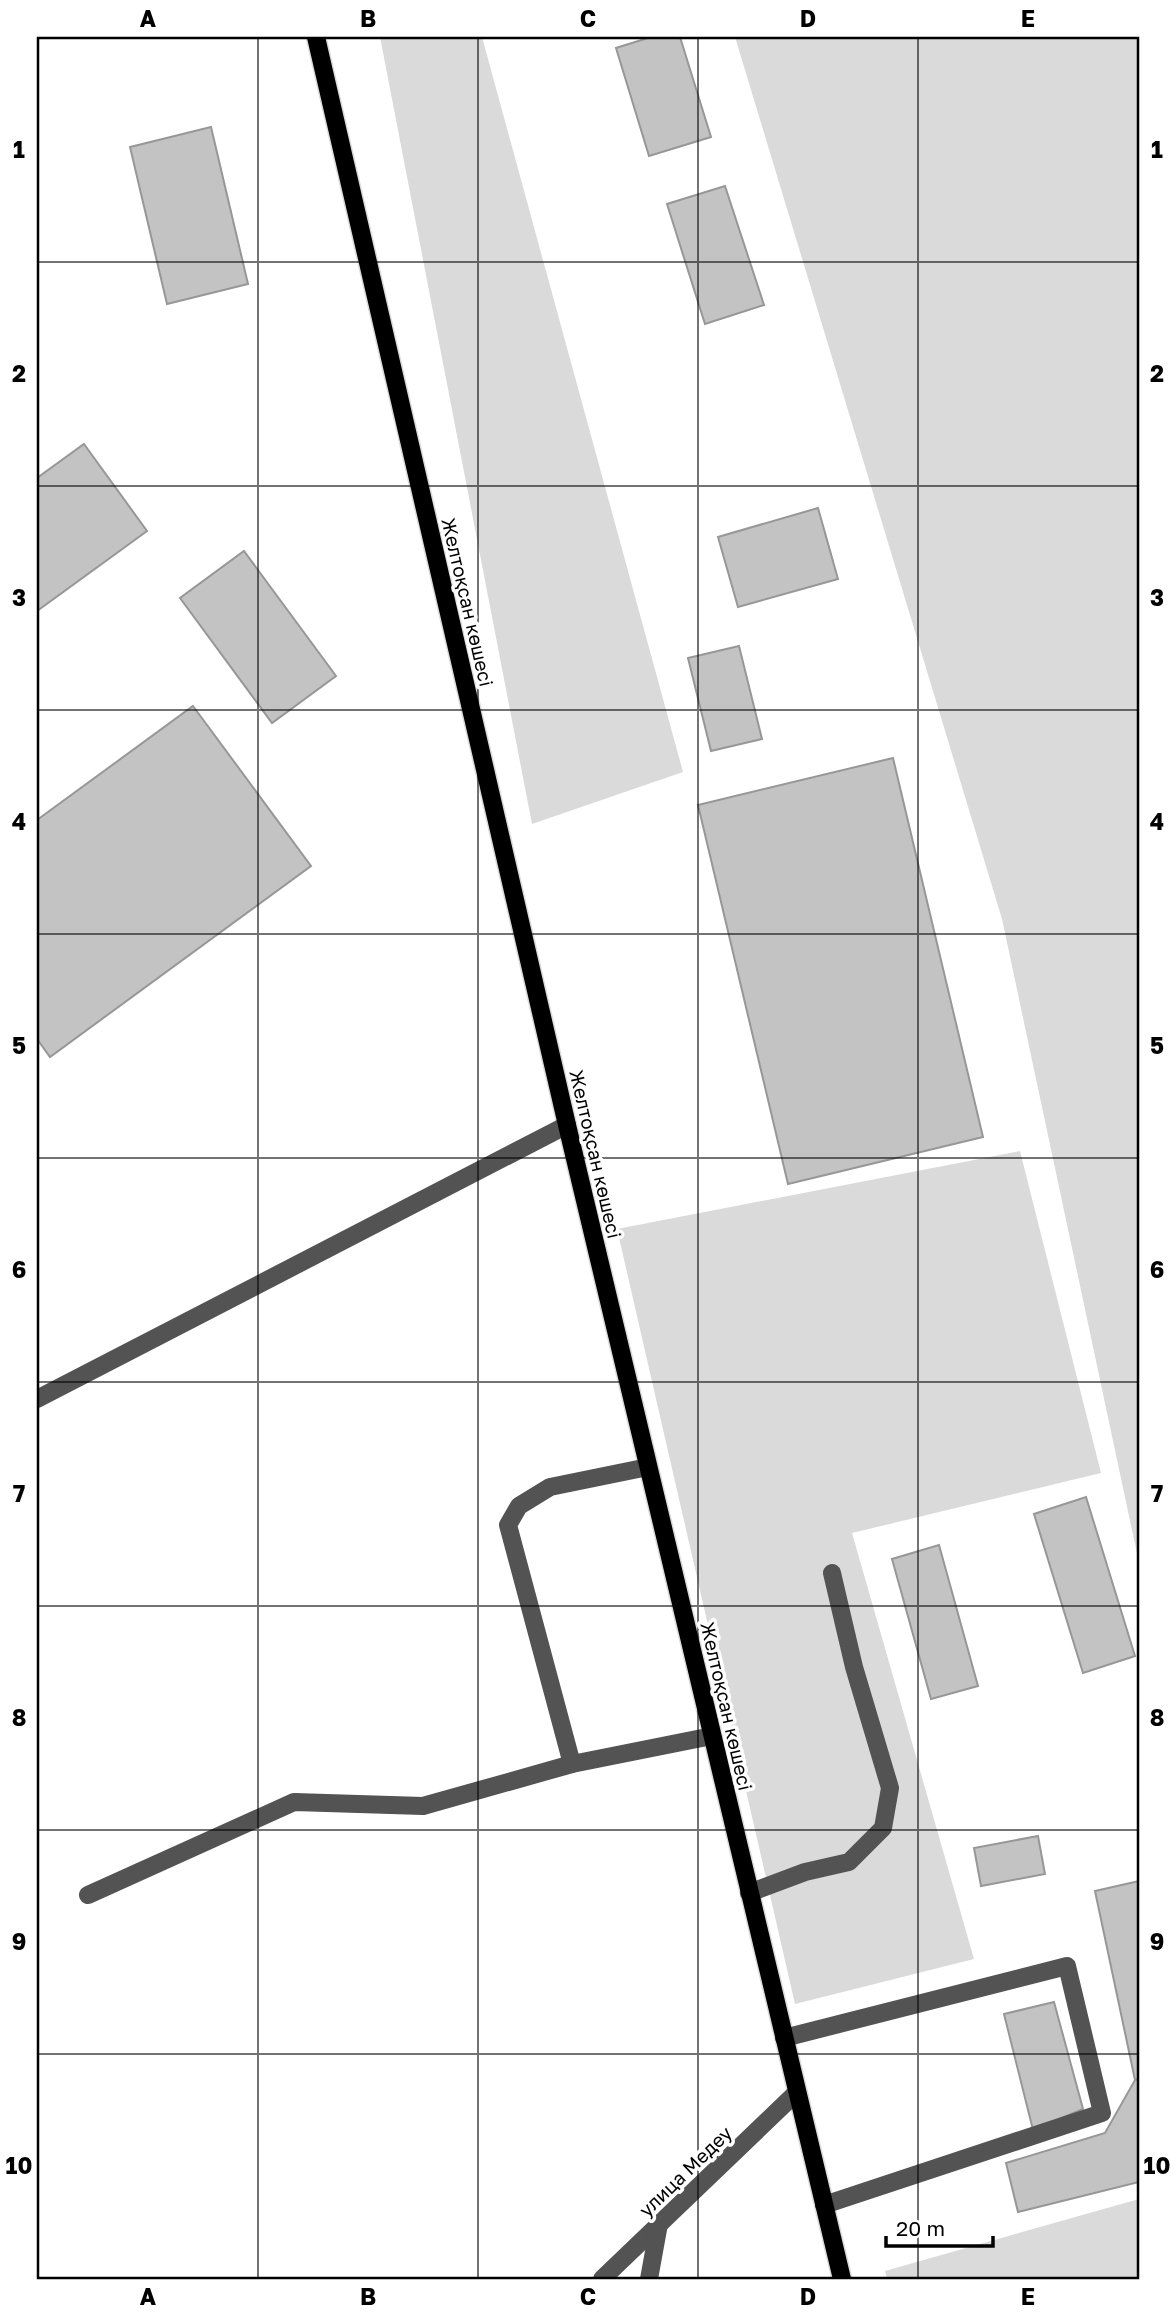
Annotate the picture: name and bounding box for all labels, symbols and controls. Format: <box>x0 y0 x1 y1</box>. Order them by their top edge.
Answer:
text: A <box>140 4 157 32</box>
text: B <box>360 4 376 32</box>
text: C <box>580 4 596 32</box>
text: D <box>800 4 816 32</box>
text: E <box>1021 4 1035 32</box>
text: 1 <box>13 135 25 163</box>
text: 1 <box>1151 135 1163 163</box>
text: 2 <box>12 359 26 387</box>
text: 2 <box>1150 359 1164 387</box>
street label: Желтоқсан көшесі <box>437 515 499 689</box>
text: 3 <box>12 583 26 611</box>
text: 3 <box>1150 583 1164 611</box>
text: 4 <box>12 807 26 835</box>
text: 4 <box>1150 807 1164 835</box>
text: 5 <box>12 1031 26 1059</box>
text: 5 <box>1150 1031 1164 1059</box>
street label: Желтоқсан көшесі <box>565 1067 627 1241</box>
text: 6 <box>12 1255 26 1283</box>
text: 6 <box>1150 1255 1164 1283</box>
text: 7 <box>13 1479 25 1507</box>
text: 7 <box>1151 1479 1163 1507</box>
street label: Желтоқсан көшесі <box>696 1619 758 1793</box>
text: 8 <box>12 1703 26 1731</box>
text: 8 <box>1150 1703 1164 1731</box>
text: 9 <box>12 1927 26 1955</box>
text: 9 <box>1150 1927 1164 1955</box>
street label: улица Медеу <box>634 2121 737 2221</box>
text: 10 <box>6 2151 32 2179</box>
text: 10 <box>1144 2151 1170 2179</box>
scale bar <box>886 2204 992 2248</box>
text: 20 m <box>896 2215 945 2241</box>
text: A <box>140 2282 157 2310</box>
text: B <box>360 2282 376 2310</box>
text: C <box>580 2282 596 2310</box>
text: D <box>800 2282 816 2310</box>
text: E <box>1021 2282 1035 2310</box>

